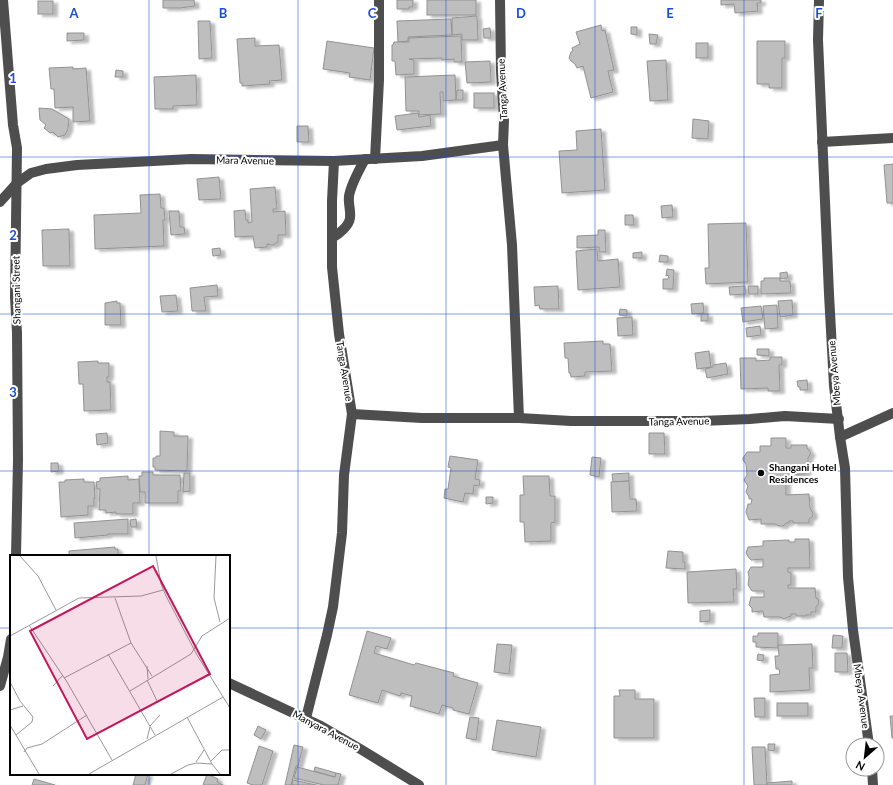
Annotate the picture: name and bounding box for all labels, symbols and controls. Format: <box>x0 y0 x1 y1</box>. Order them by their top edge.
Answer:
text: A <box>68 5 79 21</box>
text: B <box>219 5 228 21</box>
text: C <box>368 5 377 21</box>
text: D <box>516 5 526 21</box>
text: E <box>666 5 674 21</box>
text: F <box>815 5 823 21</box>
street label: Tanga Avenue <box>494 58 510 120</box>
text: 1 <box>9 70 17 86</box>
street label: Mara Avenue <box>216 153 274 167</box>
text: 2 <box>9 227 17 243</box>
street label: Shangani Street <box>9 255 23 324</box>
street label: Tanga Avenue <box>334 340 356 402</box>
street label: Mbeya Avenue <box>825 340 843 406</box>
text: 3 <box>9 384 17 400</box>
street label: Tanga Avenue <box>648 414 710 428</box>
place label: Shangani Hotel Residences <box>769 461 836 485</box>
marker: Shangani Hotel Residences <box>756 468 766 478</box>
inset map <box>10 555 230 775</box>
street label: Mbeya Avenue <box>852 663 872 729</box>
street label: Manyara Avenue <box>291 707 361 753</box>
north arrow <box>845 737 885 777</box>
text: N <box>853 759 867 774</box>

